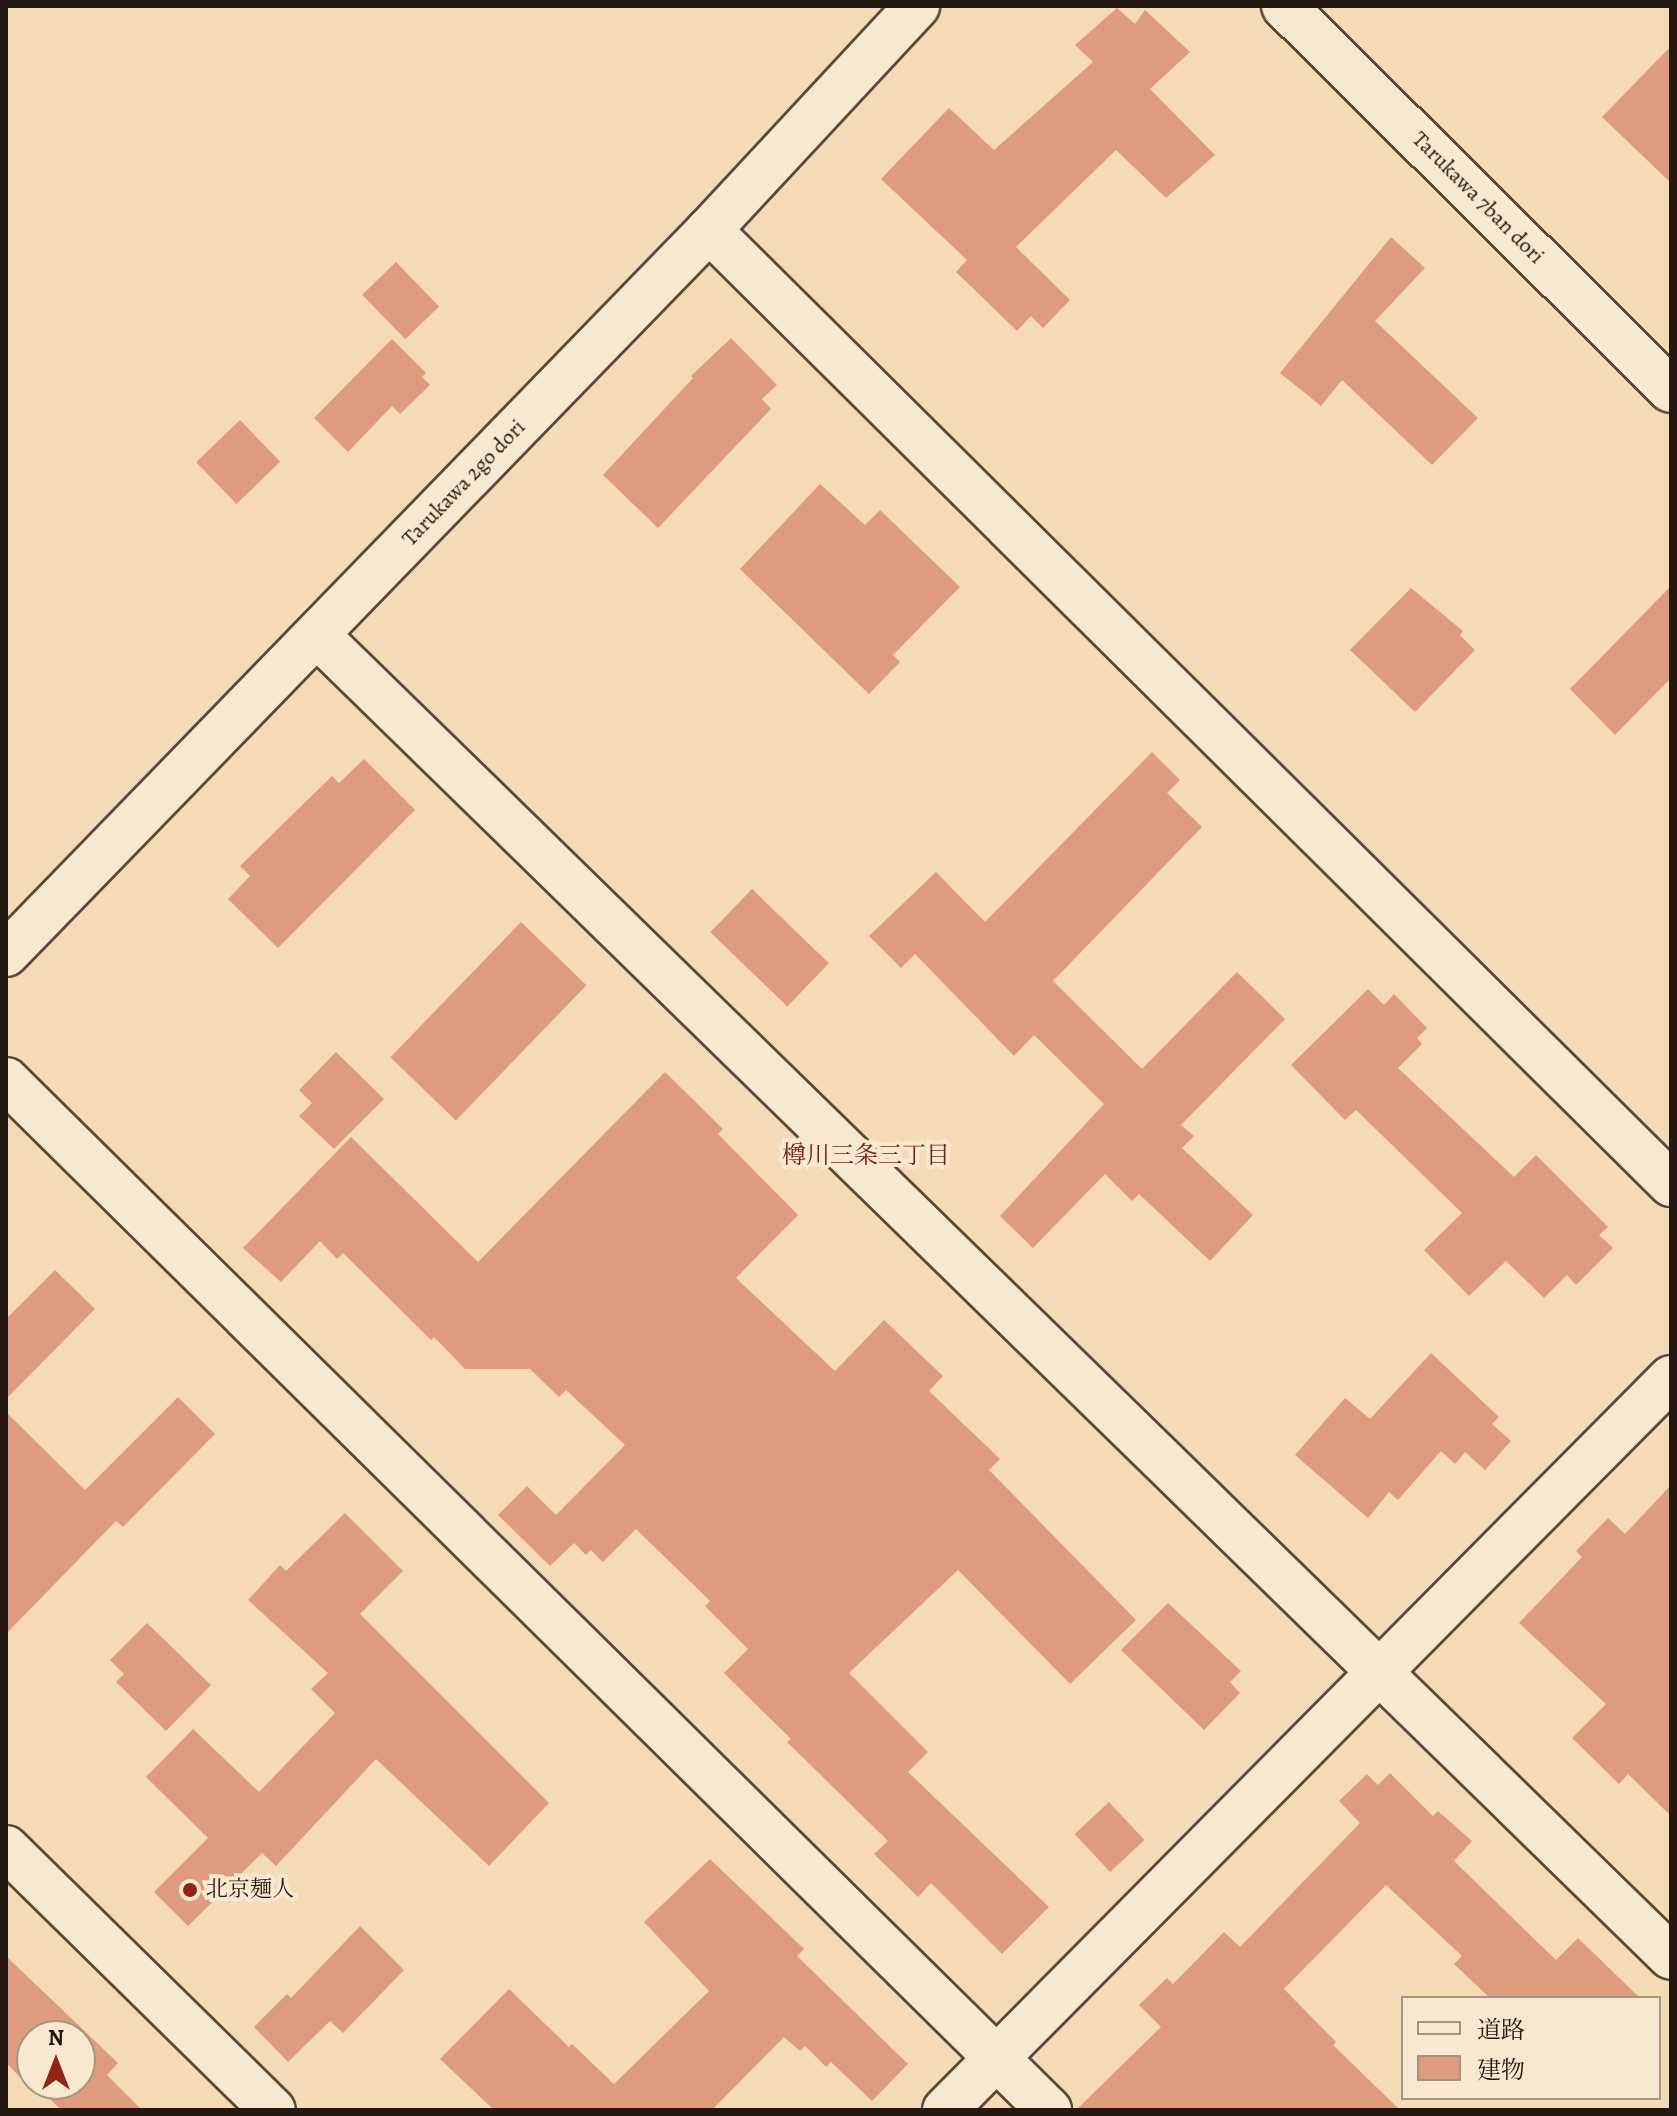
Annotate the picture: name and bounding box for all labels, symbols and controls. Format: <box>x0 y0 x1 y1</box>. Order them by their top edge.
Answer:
street label: Tarukawa 7ban dori <box>1406 126 1550 270</box>
street label: Tarukawa 2go dori <box>397 414 531 552</box>
district label: 樽川三条三丁目 <box>782 1142 950 1170</box>
place label: 北京麺人 <box>206 1877 294 1903</box>
marker: 北京麺人 <box>181 1881 199 1899</box>
legend <box>1401 1996 1661 2100</box>
text: 道路 <box>1477 2014 1525 2046</box>
north arrow <box>16 2020 96 2100</box>
text: N <box>48 2023 64 2053</box>
text: 建物 <box>1477 2054 1525 2086</box>

